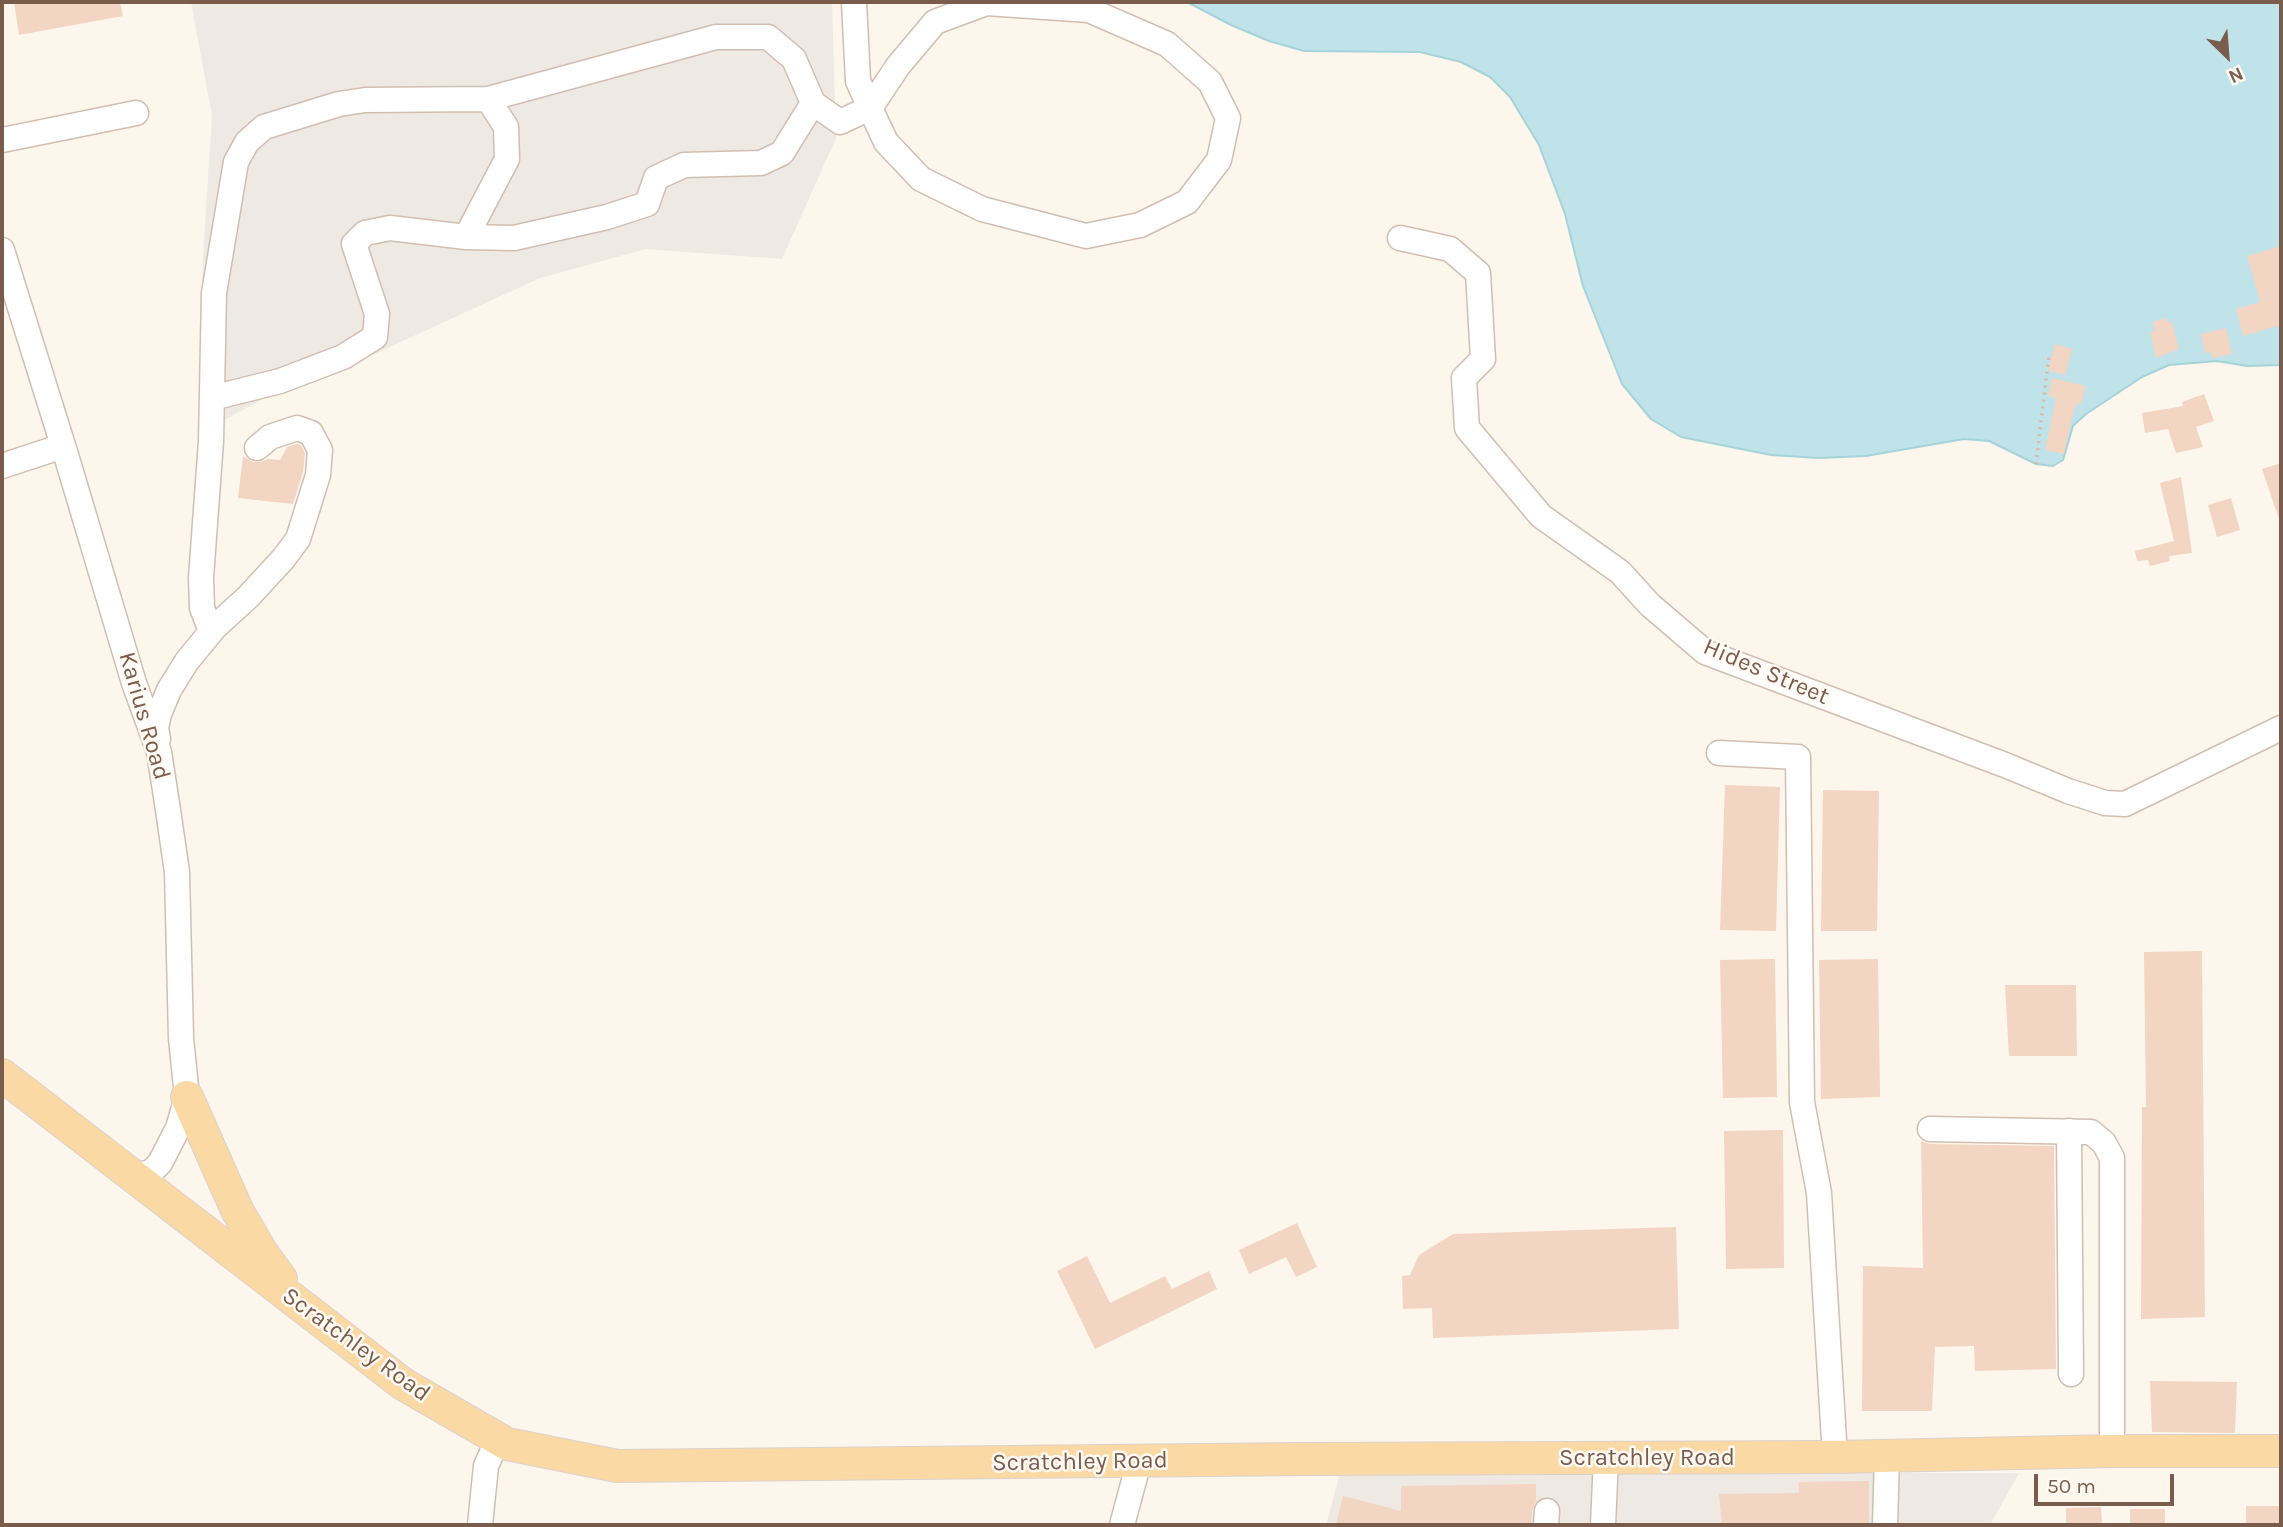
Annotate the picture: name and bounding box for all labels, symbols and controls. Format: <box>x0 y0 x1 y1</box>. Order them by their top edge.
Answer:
north arrow <box>2192 21 2262 91</box>
text: N <box>2225 62 2247 88</box>
street label: Hides Street <box>1699 633 1833 711</box>
street label: Karius Road <box>112 649 176 783</box>
street label: Scratchley Road <box>276 1282 436 1408</box>
street label: Scratchley Road <box>1559 1444 1735 1472</box>
street label: Scratchley Road <box>992 1446 1168 1478</box>
scale bar <box>2038 1460 2178 1504</box>
text: 50 m <box>2047 1474 2096 1498</box>

